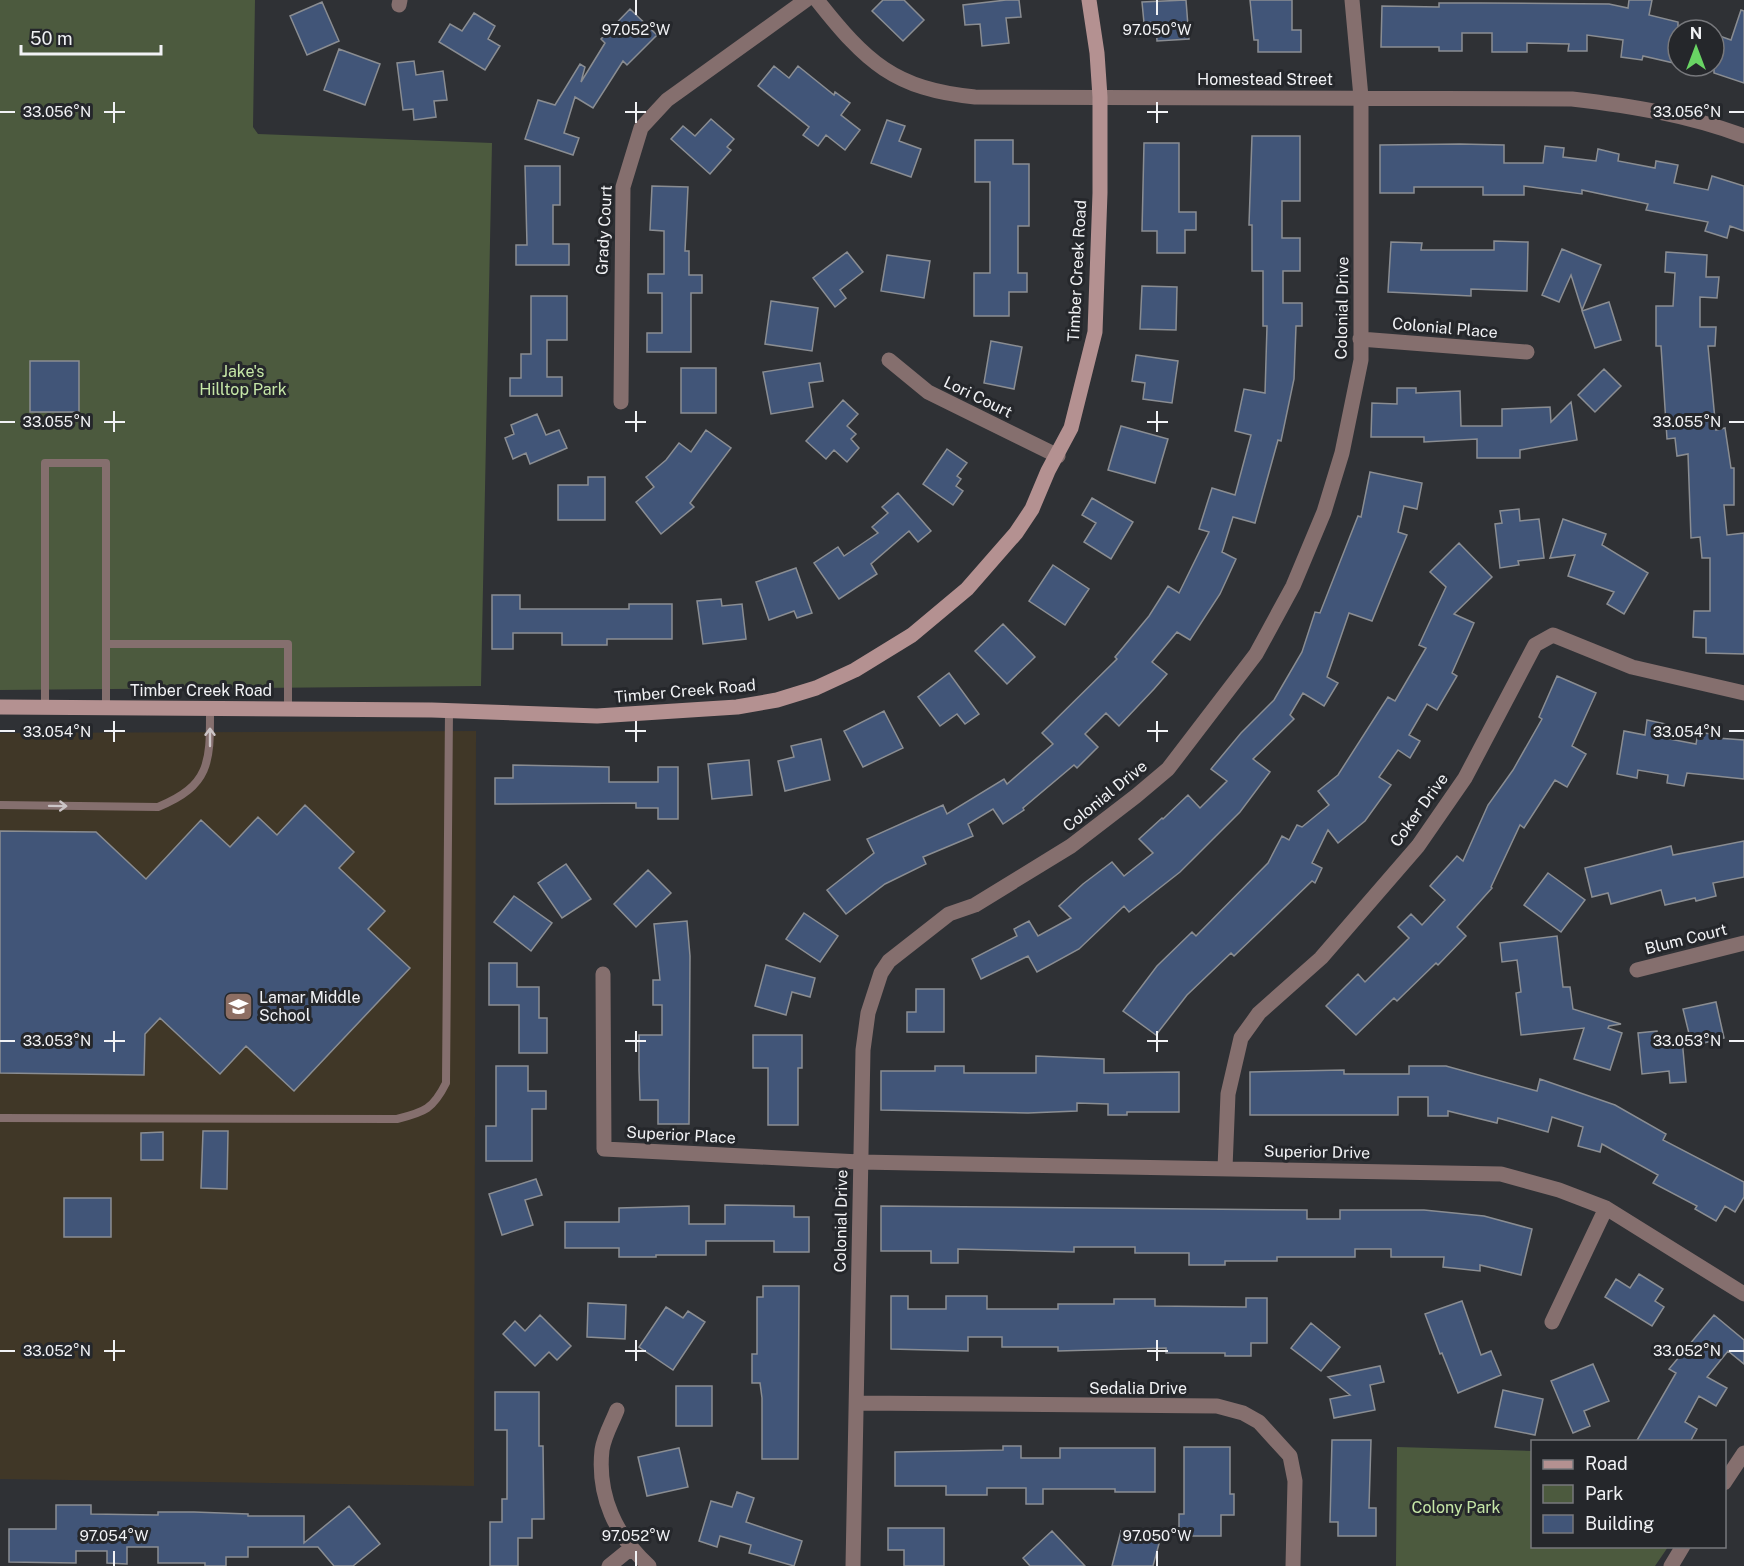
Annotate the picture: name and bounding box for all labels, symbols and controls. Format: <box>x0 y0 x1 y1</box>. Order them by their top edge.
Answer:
scale bar <box>21 18 160 56</box>
north arrow <box>1666 18 1726 78</box>
text: 97.052°W <box>602 21 670 38</box>
text: 97.050°W <box>1123 21 1191 38</box>
text: N <box>1690 24 1702 43</box>
text: 50 m <box>30 28 73 49</box>
street label: Homestead Street <box>1197 70 1333 89</box>
text: 33.056°N <box>23 103 91 120</box>
text: 33.056°N <box>1653 103 1721 120</box>
street label: Grady Court <box>592 184 616 276</box>
street label: Timber Creek Road <box>1064 200 1090 342</box>
street label: Colonial Drive <box>1332 257 1352 359</box>
street label: Colonial Place <box>1391 314 1499 342</box>
park label: Jake's Hilltop Park <box>199 362 287 399</box>
street label: Lori Court <box>941 372 1015 422</box>
text: 33.055°N <box>23 413 91 430</box>
text: 33.055°N <box>1653 413 1721 430</box>
street label: Timber Creek Road <box>613 675 757 707</box>
street label: Timber Creek Road <box>130 681 272 700</box>
text: 33.054°N <box>23 723 91 740</box>
text: 33.054°N <box>1653 723 1721 740</box>
one-way arrow <box>204 727 216 747</box>
street label: Colonial Drive <box>1059 756 1151 836</box>
street label: Coker Drive <box>1386 770 1452 850</box>
one-way arrow <box>48 800 68 812</box>
street label: Blum Court <box>1643 920 1729 958</box>
place label: Lamar Middle School <box>259 988 360 1025</box>
school or university icon: Lamar Middle School <box>222 990 254 1022</box>
text: 33.053°N <box>23 1032 91 1049</box>
text: 33.053°N <box>1653 1032 1721 1049</box>
street label: Superior Place <box>626 1123 736 1147</box>
street label: Superior Drive <box>1264 1142 1370 1162</box>
street label: Colonial Drive <box>831 1170 851 1272</box>
text: 33.052°N <box>23 1342 91 1359</box>
text: 33.052°N <box>1653 1342 1721 1359</box>
street label: Sedalia Drive <box>1089 1379 1187 1398</box>
legend <box>1531 1440 1726 1548</box>
text: Road <box>1585 1453 1628 1474</box>
text: Park <box>1585 1483 1623 1504</box>
park label: Colony Park <box>1411 1498 1501 1517</box>
text: Building <box>1585 1513 1654 1534</box>
text: 97.054°W <box>79 1527 149 1544</box>
text: 97.052°W <box>602 1527 670 1544</box>
text: 97.050°W <box>1123 1527 1191 1544</box>

